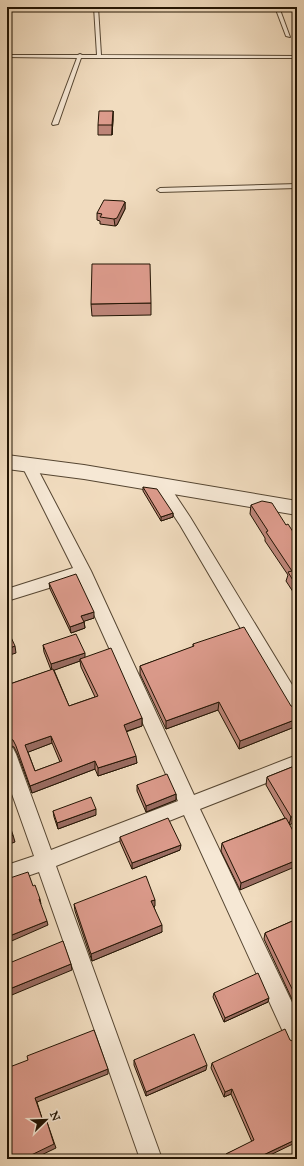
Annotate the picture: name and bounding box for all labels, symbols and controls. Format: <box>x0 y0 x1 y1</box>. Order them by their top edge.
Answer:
north arrow <box>26 1100 66 1140</box>
text: N <box>47 1109 63 1124</box>

